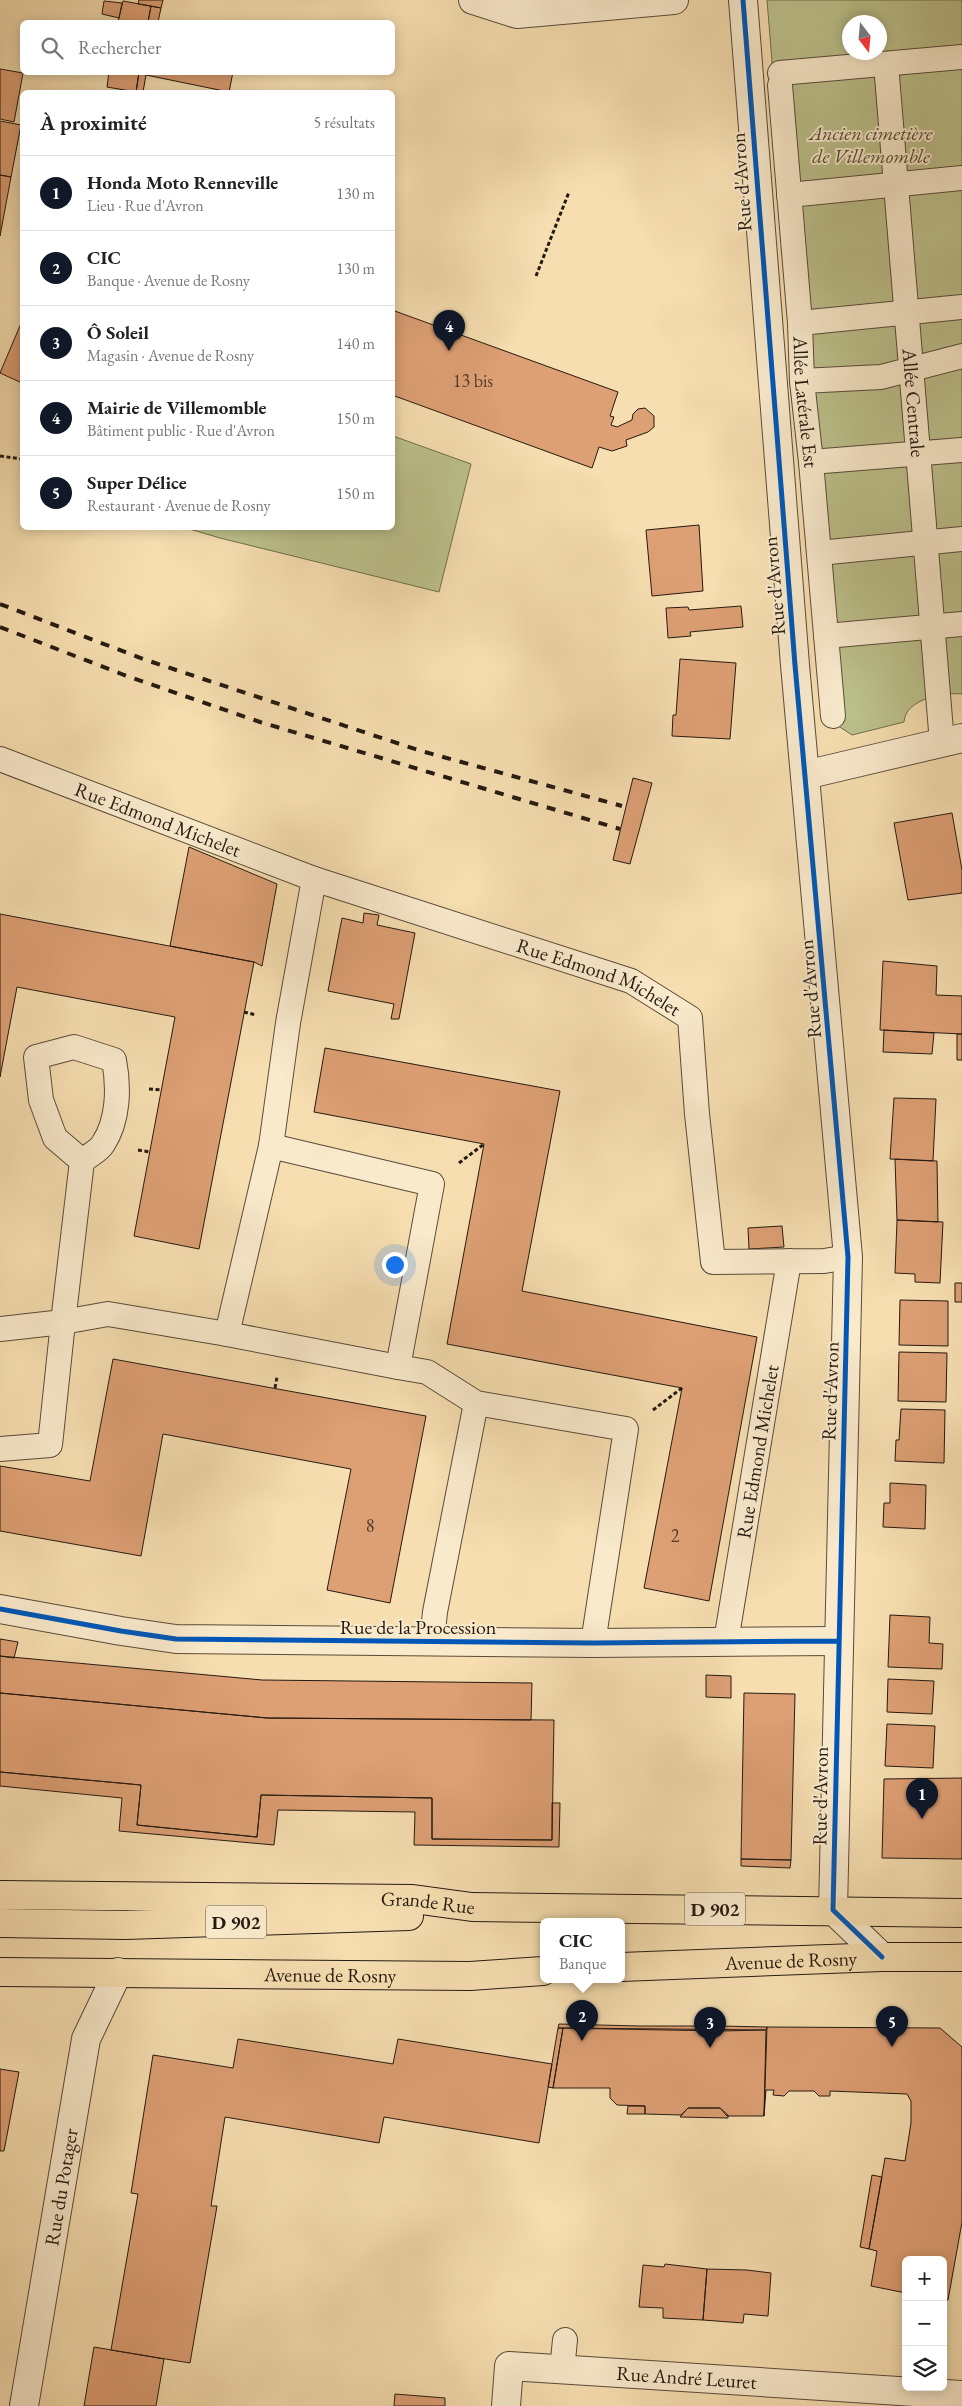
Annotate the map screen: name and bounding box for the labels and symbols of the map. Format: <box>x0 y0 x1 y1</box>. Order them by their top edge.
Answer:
north arrow <box>842 15 887 60</box>
park label: Ancien cimetière de Villemomble <box>807 120 933 169</box>
street label: Rue d'Avron <box>725 131 757 232</box>
pin: 4 <box>433 310 465 351</box>
street label: Allée Latérale Est <box>787 335 824 469</box>
street label: Allée Centrale <box>896 346 931 458</box>
house number: 13 bis <box>453 369 493 392</box>
street label: Rue d'Avron <box>757 535 791 636</box>
street label: Rue Edmond Michelet <box>71 776 245 863</box>
street label: Rue Edmond Michelet <box>513 932 686 1022</box>
street label: Rue d'Avron <box>793 938 827 1039</box>
your location <box>382 1252 408 1278</box>
street label: Rue d'Avron <box>815 1341 845 1441</box>
street label: Rue Edmond Michelet <box>730 1362 785 1540</box>
house number: 8 <box>366 1514 374 1537</box>
house number: 2 <box>671 1524 680 1547</box>
street label: Rue de la Procession <box>340 1614 497 1640</box>
street label: Rue d'Avron <box>806 1746 834 1846</box>
pin: 1 <box>906 1778 938 1819</box>
street label: Grande Rue <box>381 1886 477 1920</box>
road number: D 902 <box>685 1892 745 1926</box>
road number: D 902 <box>206 1905 266 1938</box>
street label: Avenue de Rosny <box>723 1945 858 1976</box>
street label: Avenue de Rosny <box>263 1961 397 1988</box>
pin: 2 <box>566 2000 598 2041</box>
pin: 5 <box>876 2006 908 2047</box>
pin: 3 <box>694 2007 726 2048</box>
street label: Rue du Potager <box>38 2126 84 2248</box>
street label: Rue André Leuret <box>616 2360 758 2395</box>

